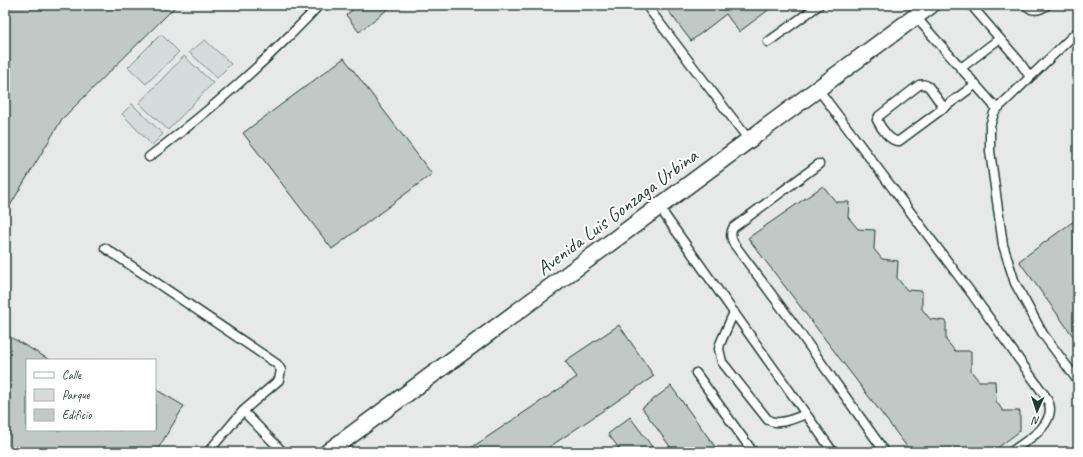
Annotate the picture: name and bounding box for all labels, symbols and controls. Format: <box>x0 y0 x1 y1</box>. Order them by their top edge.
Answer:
street label: Avenida Luis Gonzaga Urbina <box>532 143 703 281</box>
legend <box>26 359 156 431</box>
text: Calle <box>62 367 82 383</box>
text: Parque <box>62 387 91 403</box>
north arrow <box>1017 391 1057 431</box>
text: Edificio <box>62 407 92 423</box>
text: N <box>1031 414 1040 428</box>

